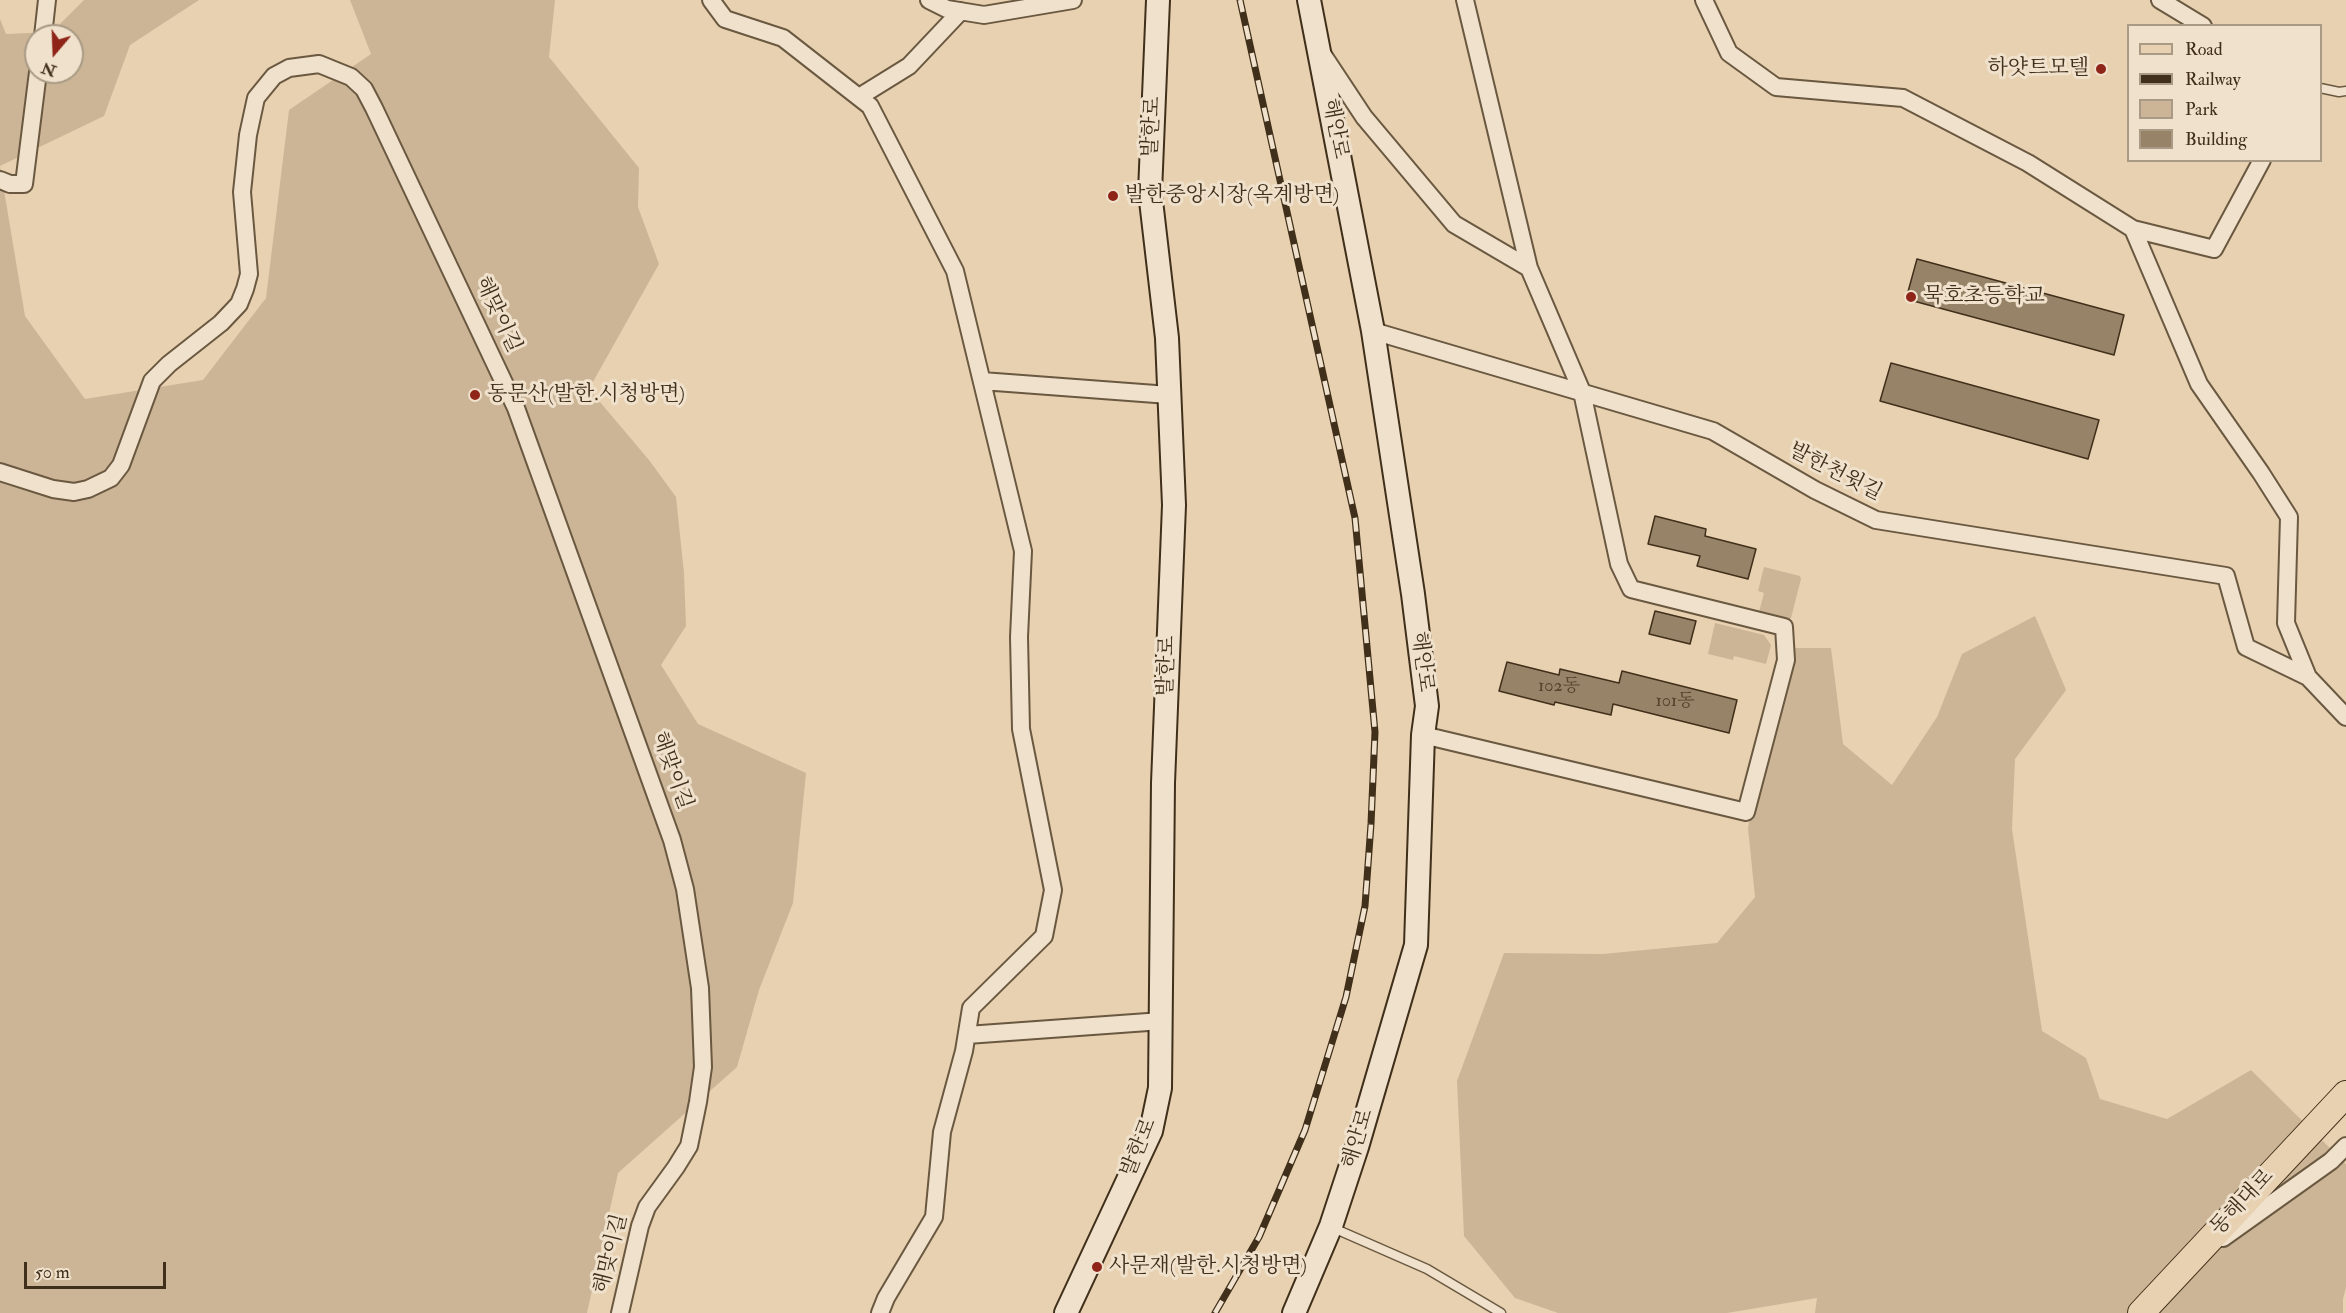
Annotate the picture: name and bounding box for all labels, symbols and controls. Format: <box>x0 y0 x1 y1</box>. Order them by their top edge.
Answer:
north arrow <box>24 24 84 84</box>
legend <box>2127 24 2322 162</box>
text: Road <box>2185 38 2223 61</box>
place label: 하얏트모텔 <box>1988 56 2089 82</box>
text: N <box>39 57 59 81</box>
marker: 하얏트모텔 <box>2094 62 2108 76</box>
text: Railway <box>2185 68 2241 91</box>
street label: 발한로 <box>1139 96 1167 158</box>
street label: 해안로 <box>1316 97 1352 161</box>
text: Park <box>2185 98 2218 121</box>
text: Building <box>2185 128 2247 151</box>
place label: 발한중앙시장(옥계방면) <box>1125 183 1339 209</box>
marker: 발한중앙시장(옥계방면) <box>1106 189 1120 203</box>
street label: 해맞이길 <box>468 273 526 357</box>
place label: 묵호초등학교 <box>1923 284 2045 310</box>
marker: 묵호초등학교 <box>1904 290 1918 304</box>
place label: 동문산(발한.시청방면) <box>487 382 685 408</box>
marker: 동문산(발한.시청방면) <box>468 388 482 402</box>
street label: 발한천윗길 <box>1784 439 1886 507</box>
street label: 해안로 <box>1405 630 1437 694</box>
street label: 발한로 <box>1154 635 1182 697</box>
house number: 102동 <box>1538 676 1580 698</box>
house number: 101동 <box>1655 691 1695 713</box>
street label: 해맞이길 <box>645 729 697 813</box>
street label: 해안로 <box>1338 1106 1380 1172</box>
street label: 발한로 <box>1117 1115 1163 1181</box>
street label: 동해대로 <box>2206 1165 2280 1241</box>
street label: 해맞이길 <box>590 1212 634 1296</box>
scale bar <box>27 1250 170 1288</box>
place label: 사문재(발한.시청방면) <box>1109 1254 1307 1280</box>
marker: 사문재(발한.시청방면) <box>1090 1260 1104 1274</box>
text: 50 m <box>35 1261 70 1284</box>

